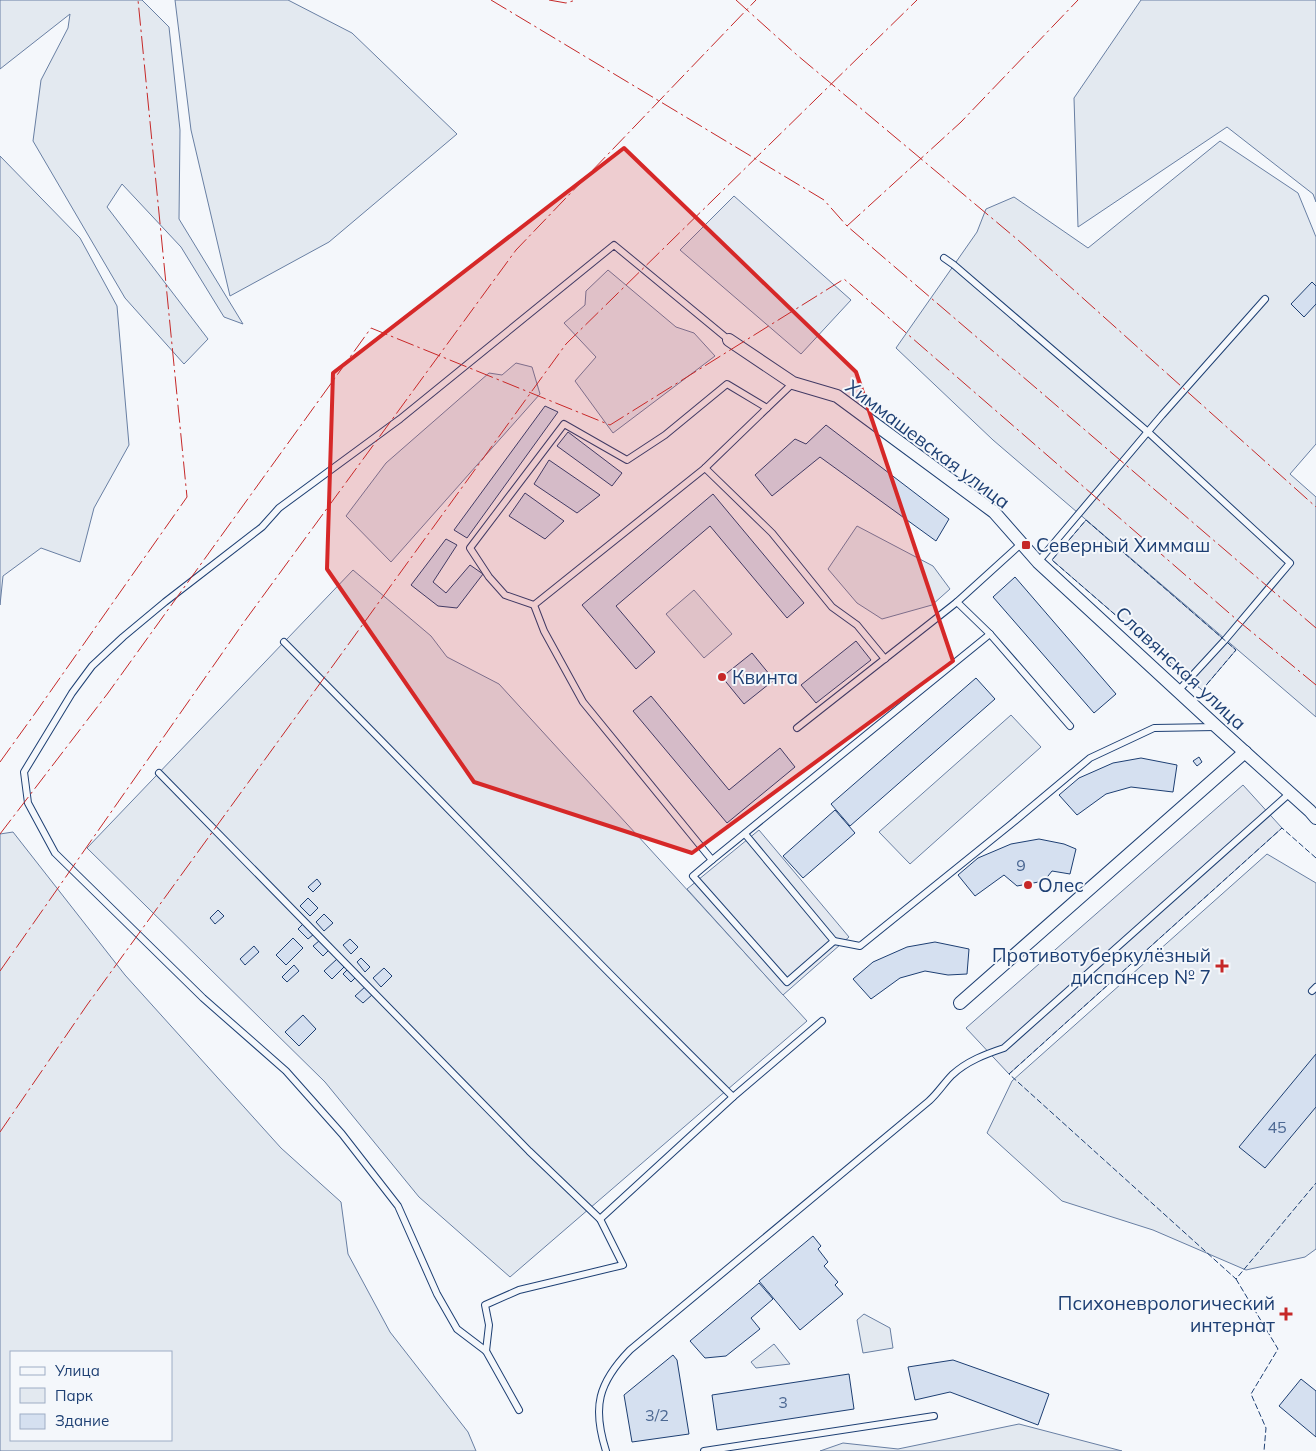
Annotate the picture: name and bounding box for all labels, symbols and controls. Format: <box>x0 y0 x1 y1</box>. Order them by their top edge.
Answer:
street label: Химмашевская улица <box>841 374 1015 514</box>
place label: Северный Химмаш <box>1036 533 1210 557</box>
marker: Северный Химмаш <box>1020 539 1032 551</box>
street label: Славянская улица <box>1111 601 1251 735</box>
place label: Квинта <box>732 665 798 689</box>
marker: Квинта <box>716 671 728 683</box>
house number: 9 <box>1016 855 1026 875</box>
place label: Олес <box>1038 873 1084 897</box>
marker: Олес <box>1022 879 1034 891</box>
place label: Противотуберкулёзный диспансер № 7 <box>992 943 1211 989</box>
marker: Противотуберкулёзный диспансер № 7 <box>1215 959 1229 973</box>
house number: 45 <box>1267 1117 1287 1137</box>
place label: Психоневрологический интернат <box>1058 1291 1275 1337</box>
marker: Психоневрологический интернат <box>1279 1307 1293 1321</box>
legend <box>10 1351 172 1441</box>
text: Улица <box>54 1361 100 1380</box>
text: Парк <box>55 1386 94 1405</box>
house number: 3 <box>778 1392 788 1412</box>
house number: 3/2 <box>645 1405 669 1425</box>
text: Здание <box>55 1411 109 1430</box>

